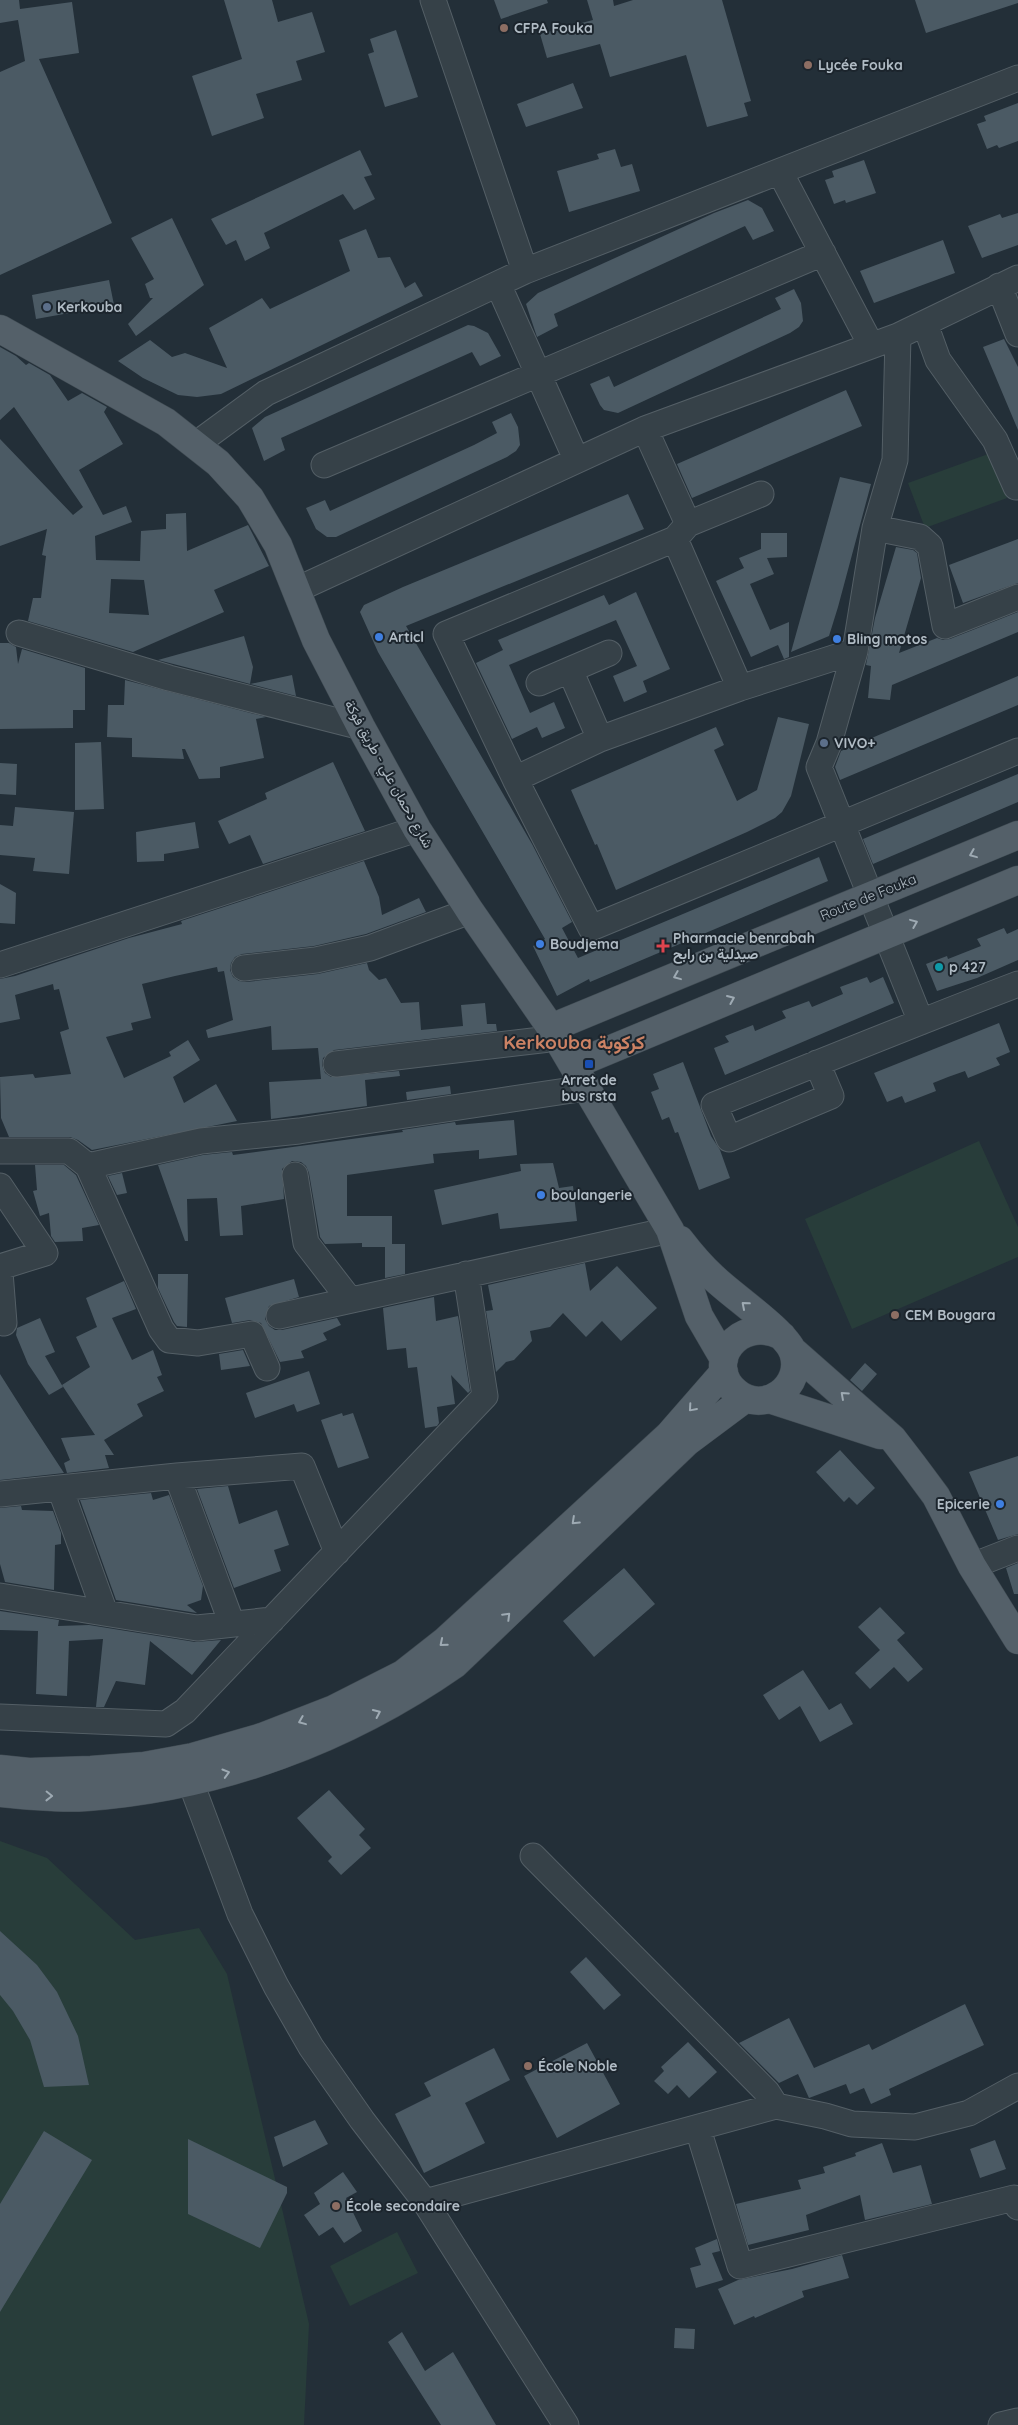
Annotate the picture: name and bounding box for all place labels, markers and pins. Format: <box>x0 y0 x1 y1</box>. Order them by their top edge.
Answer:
place label: CFPA Fouka <box>514 19 593 37</box>
marker: CFPA Fouka <box>498 22 510 34</box>
place label: Lycée Fouka <box>818 56 903 74</box>
marker: Lycée Fouka <box>802 59 814 71</box>
place label: Kerkouba <box>57 298 122 316</box>
marker: Kerkouba <box>41 301 53 313</box>
place label: Articl <box>389 628 424 646</box>
place label: Bling motos <box>847 630 927 648</box>
marker: Articl <box>373 631 385 643</box>
marker: Bling motos <box>831 633 843 645</box>
place label: VIVO+ <box>834 734 875 752</box>
marker: VIVO+ <box>818 737 830 749</box>
place label: Pharmacie benrabah صيدلية بن رابح <box>673 929 815 964</box>
place label: Boudjema <box>550 935 619 953</box>
marker: Boudjema <box>534 938 546 950</box>
marker: Pharmacie benrabah صيدلية بن رابح <box>657 940 669 952</box>
place label: p 427 <box>949 958 986 976</box>
marker: p 427 <box>933 961 945 973</box>
marker: Arret de bus rsta <box>583 1058 595 1070</box>
place label: Arret de bus rsta <box>561 1071 617 1105</box>
place label: boulangerie <box>551 1186 632 1204</box>
marker: boulangerie <box>535 1189 547 1201</box>
place label: CEM Bougara <box>905 1306 996 1324</box>
marker: CEM Bougara <box>889 1309 901 1321</box>
place label: Epicerie <box>937 1495 990 1513</box>
marker: Epicerie <box>994 1498 1006 1510</box>
place label: École Noble <box>538 2057 618 2075</box>
marker: École Noble <box>522 2060 534 2072</box>
place label: École secondaire <box>346 2197 460 2215</box>
marker: École secondaire <box>330 2200 342 2212</box>

